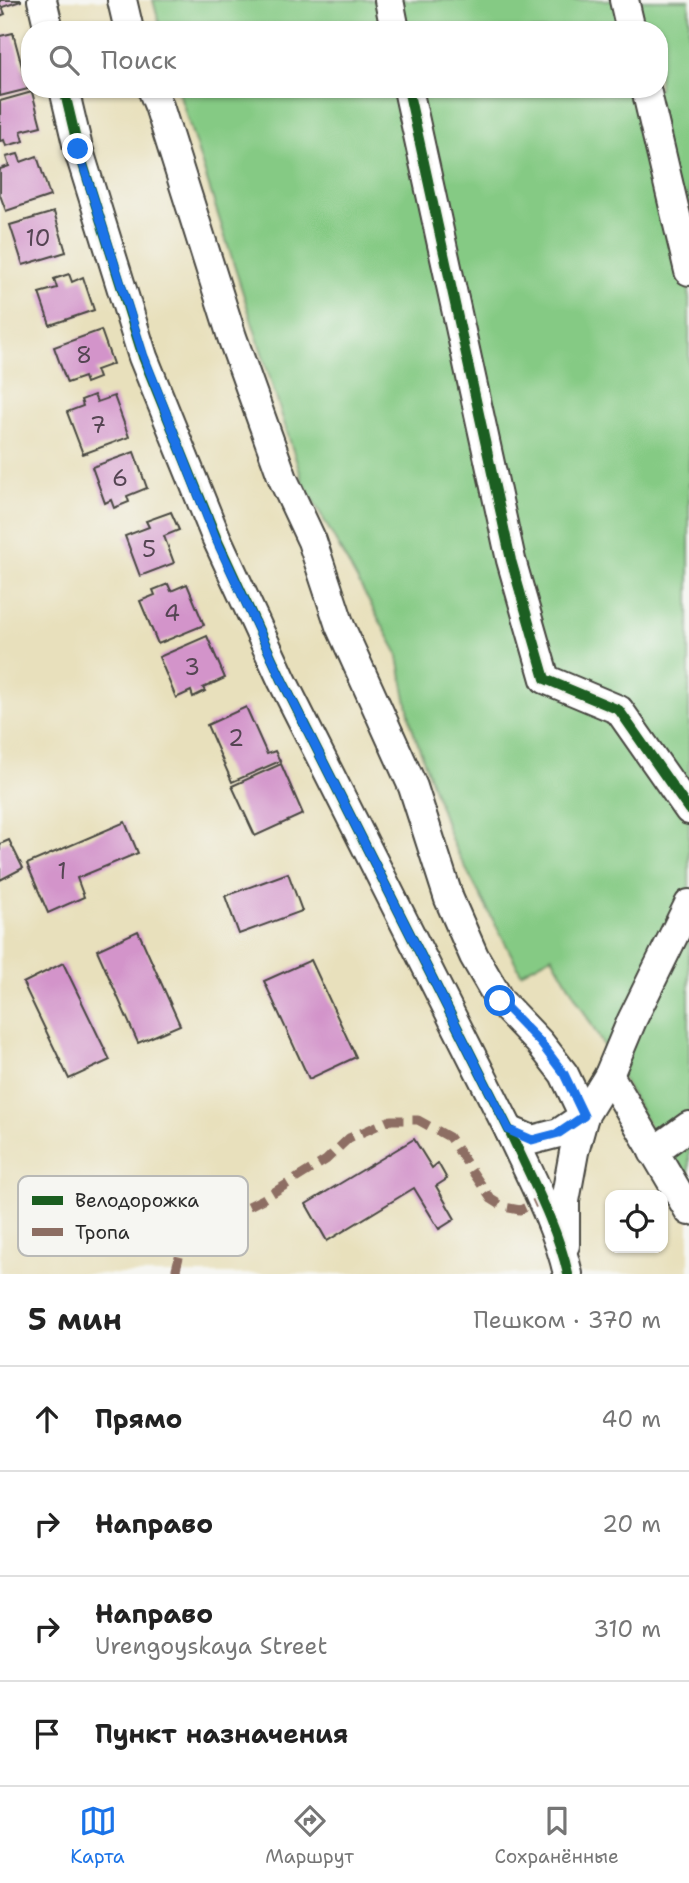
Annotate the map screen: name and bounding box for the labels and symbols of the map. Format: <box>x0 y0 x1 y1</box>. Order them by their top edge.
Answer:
route end <box>62 133 93 164</box>
house number: 10 <box>25 223 51 253</box>
house number: 8 <box>76 340 92 370</box>
house number: 7 <box>90 410 106 440</box>
house number: 6 <box>112 463 128 493</box>
house number: 5 <box>142 534 156 564</box>
house number: 4 <box>164 598 180 628</box>
house number: 3 <box>184 652 200 682</box>
house number: 2 <box>228 723 244 753</box>
house number: 1 <box>57 856 67 886</box>
route start <box>484 985 515 1016</box>
legend <box>18 1176 248 1256</box>
text: Велодорожка <box>75 1188 199 1213</box>
text: Тропа <box>75 1220 130 1245</box>

